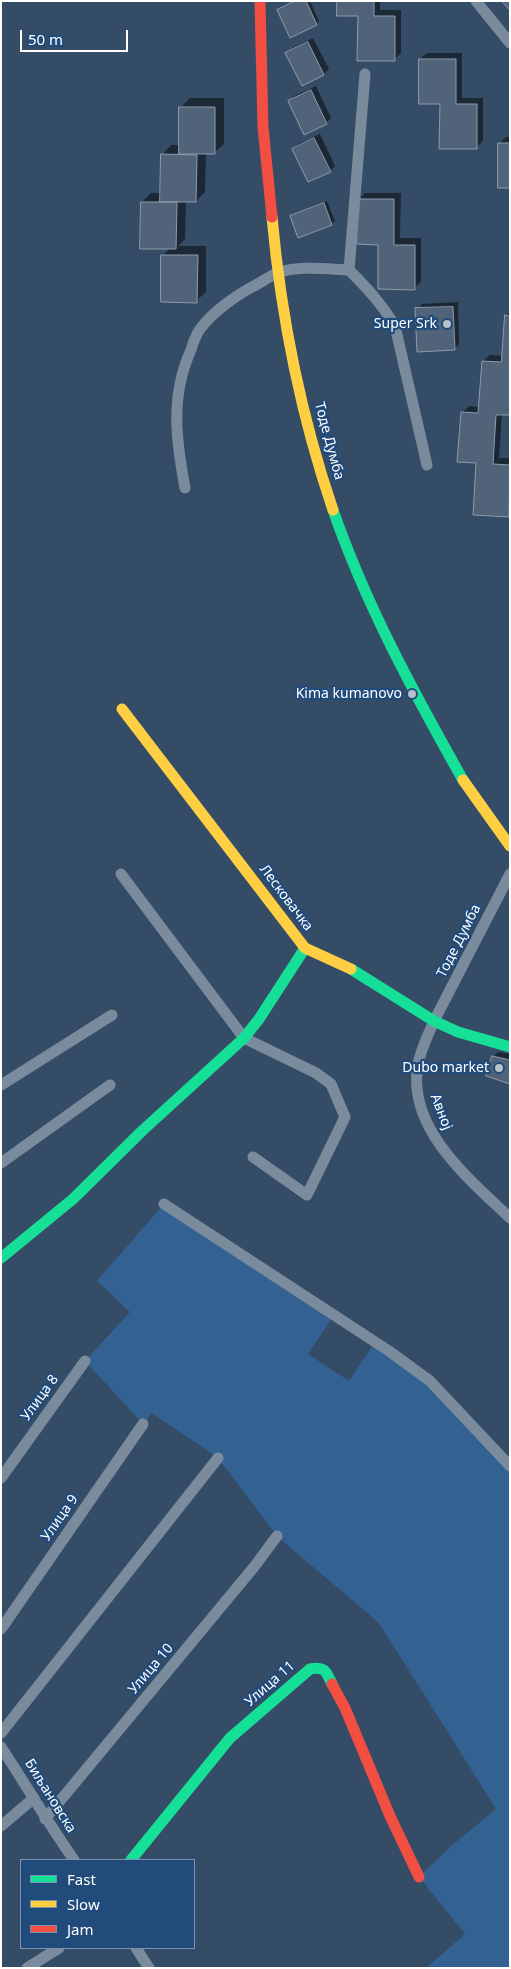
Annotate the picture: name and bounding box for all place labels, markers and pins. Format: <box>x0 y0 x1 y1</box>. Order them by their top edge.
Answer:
place label: Super Srk <box>374 316 437 332</box>
marker: Super Srk <box>441 318 453 330</box>
place label: Kima kumanovo <box>296 686 402 702</box>
marker: Kima kumanovo <box>406 688 418 700</box>
place label: Dubo market <box>402 1060 489 1076</box>
marker: Dubo market <box>493 1062 505 1074</box>

